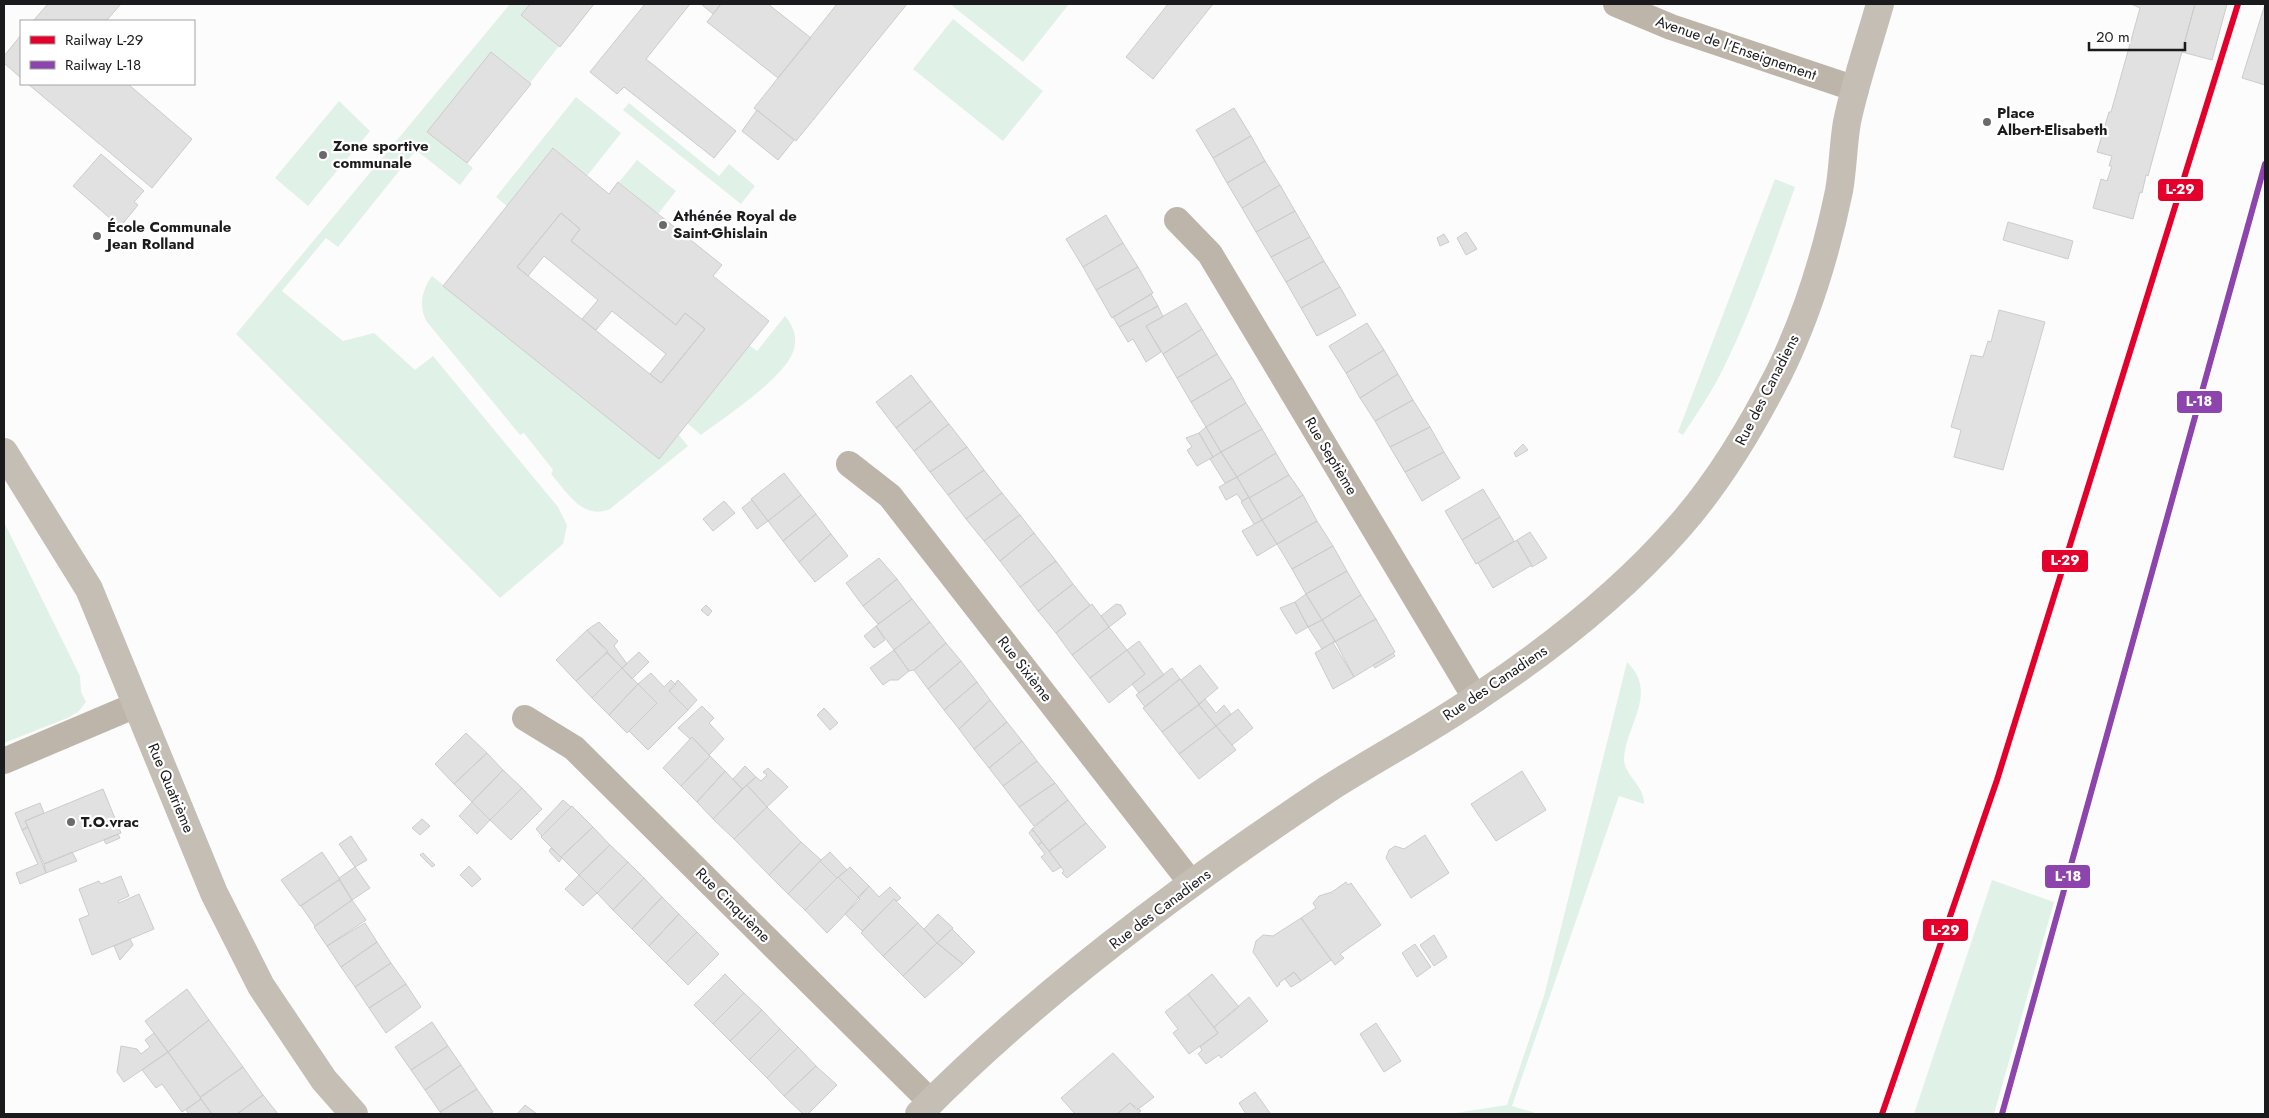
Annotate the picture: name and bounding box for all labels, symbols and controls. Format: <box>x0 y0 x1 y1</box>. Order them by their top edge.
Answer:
street label: Avenue de l'Enseignement <box>1653 10 1820 86</box>
legend <box>20 20 195 85</box>
scale bar <box>2089 20 2185 52</box>
text: 20 m <box>2096 26 2130 48</box>
text: Railway L-29 <box>65 29 143 51</box>
text: Railway L-18 <box>65 54 141 76</box>
place label: Place Albert-Elisabeth <box>1996 102 2108 141</box>
marker: Place Albert-Elisabeth <box>1981 116 1993 128</box>
place label: Zone sportive communale <box>333 135 429 174</box>
marker: Zone sportive communale <box>317 149 329 161</box>
line badge: L-29 <box>2157 178 2204 202</box>
text: L-29 <box>2165 179 2195 199</box>
place label: Athénée Royal de Saint-Ghislain <box>672 205 797 244</box>
place label: École Communale Jean Rolland <box>104 216 232 255</box>
marker: Athénée Royal de Saint-Ghislain <box>657 219 669 231</box>
marker: École Communale Jean Rolland <box>91 230 103 242</box>
street label: Rue des Canadiens <box>1730 331 1804 449</box>
line badge: L-18 <box>2176 390 2223 414</box>
text: L-18 <box>2186 391 2212 411</box>
street label: Rue Septième <box>1299 413 1363 499</box>
line badge: L-29 <box>2041 549 2089 573</box>
text: L-29 <box>2050 550 2080 570</box>
street label: Rue Sixième <box>992 632 1058 707</box>
street label: Rue des Canadiens <box>1438 640 1552 726</box>
street label: Rue Quatrième <box>142 740 200 836</box>
place label: T.O.vrac <box>81 811 139 833</box>
marker: T.O.vrac <box>65 816 77 828</box>
street label: Rue Cinquième <box>691 863 776 948</box>
street label: Rue des Canadiens <box>1105 864 1215 954</box>
line badge: L-18 <box>2044 864 2091 889</box>
text: L-18 <box>2055 866 2081 886</box>
line badge: L-29 <box>1922 918 1969 942</box>
text: L-29 <box>1930 920 1960 940</box>

